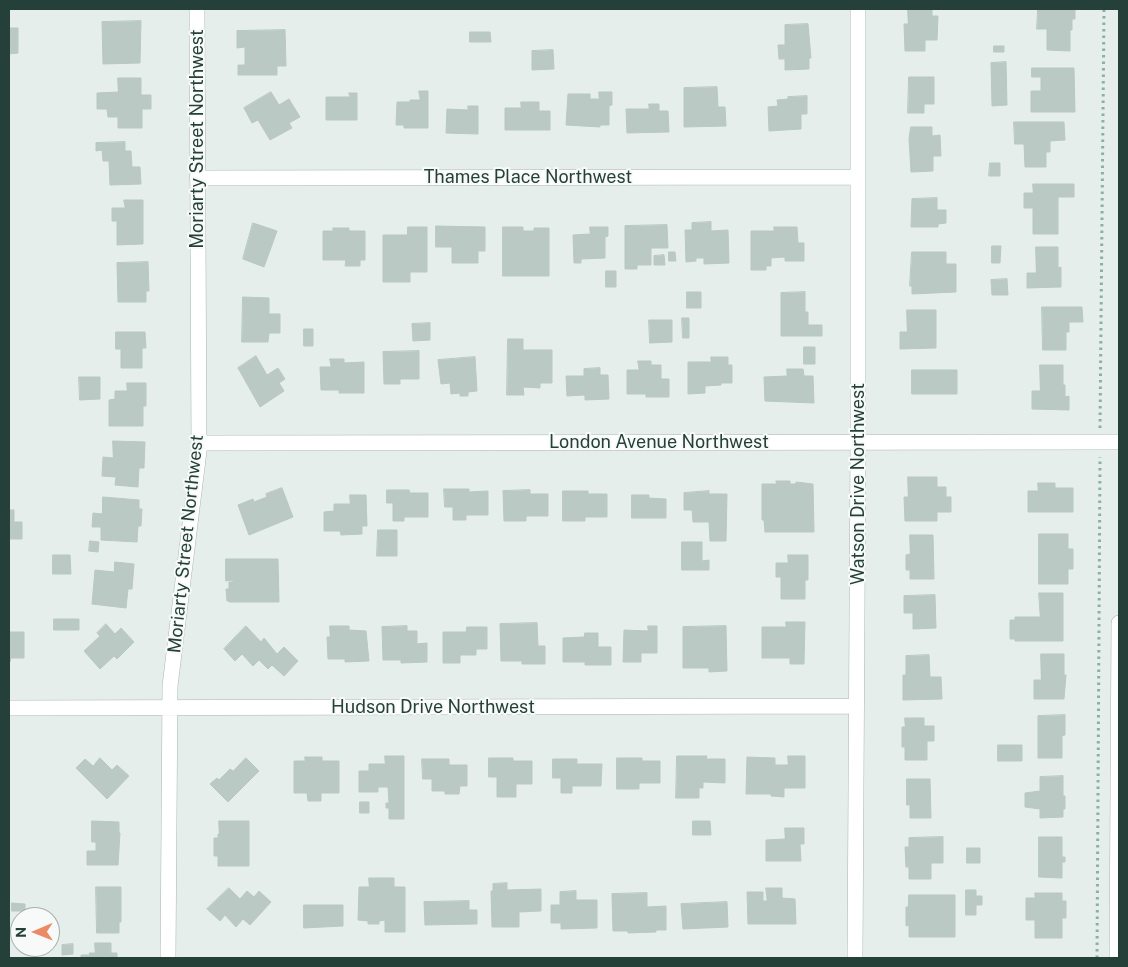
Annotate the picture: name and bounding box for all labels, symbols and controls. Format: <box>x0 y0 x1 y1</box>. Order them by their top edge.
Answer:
street label: Moriarty Street Northwest <box>186 29 208 249</box>
street label: Thames Place Northwest <box>424 166 632 188</box>
street label: Watson Drive Northwest <box>847 383 869 585</box>
street label: London Avenue Northwest <box>549 431 769 453</box>
street label: Moriarty Street Northwest <box>164 434 208 654</box>
street label: Hudson Drive Northwest <box>331 696 535 718</box>
north arrow <box>10 907 60 957</box>
text: N <box>13 927 29 938</box>

